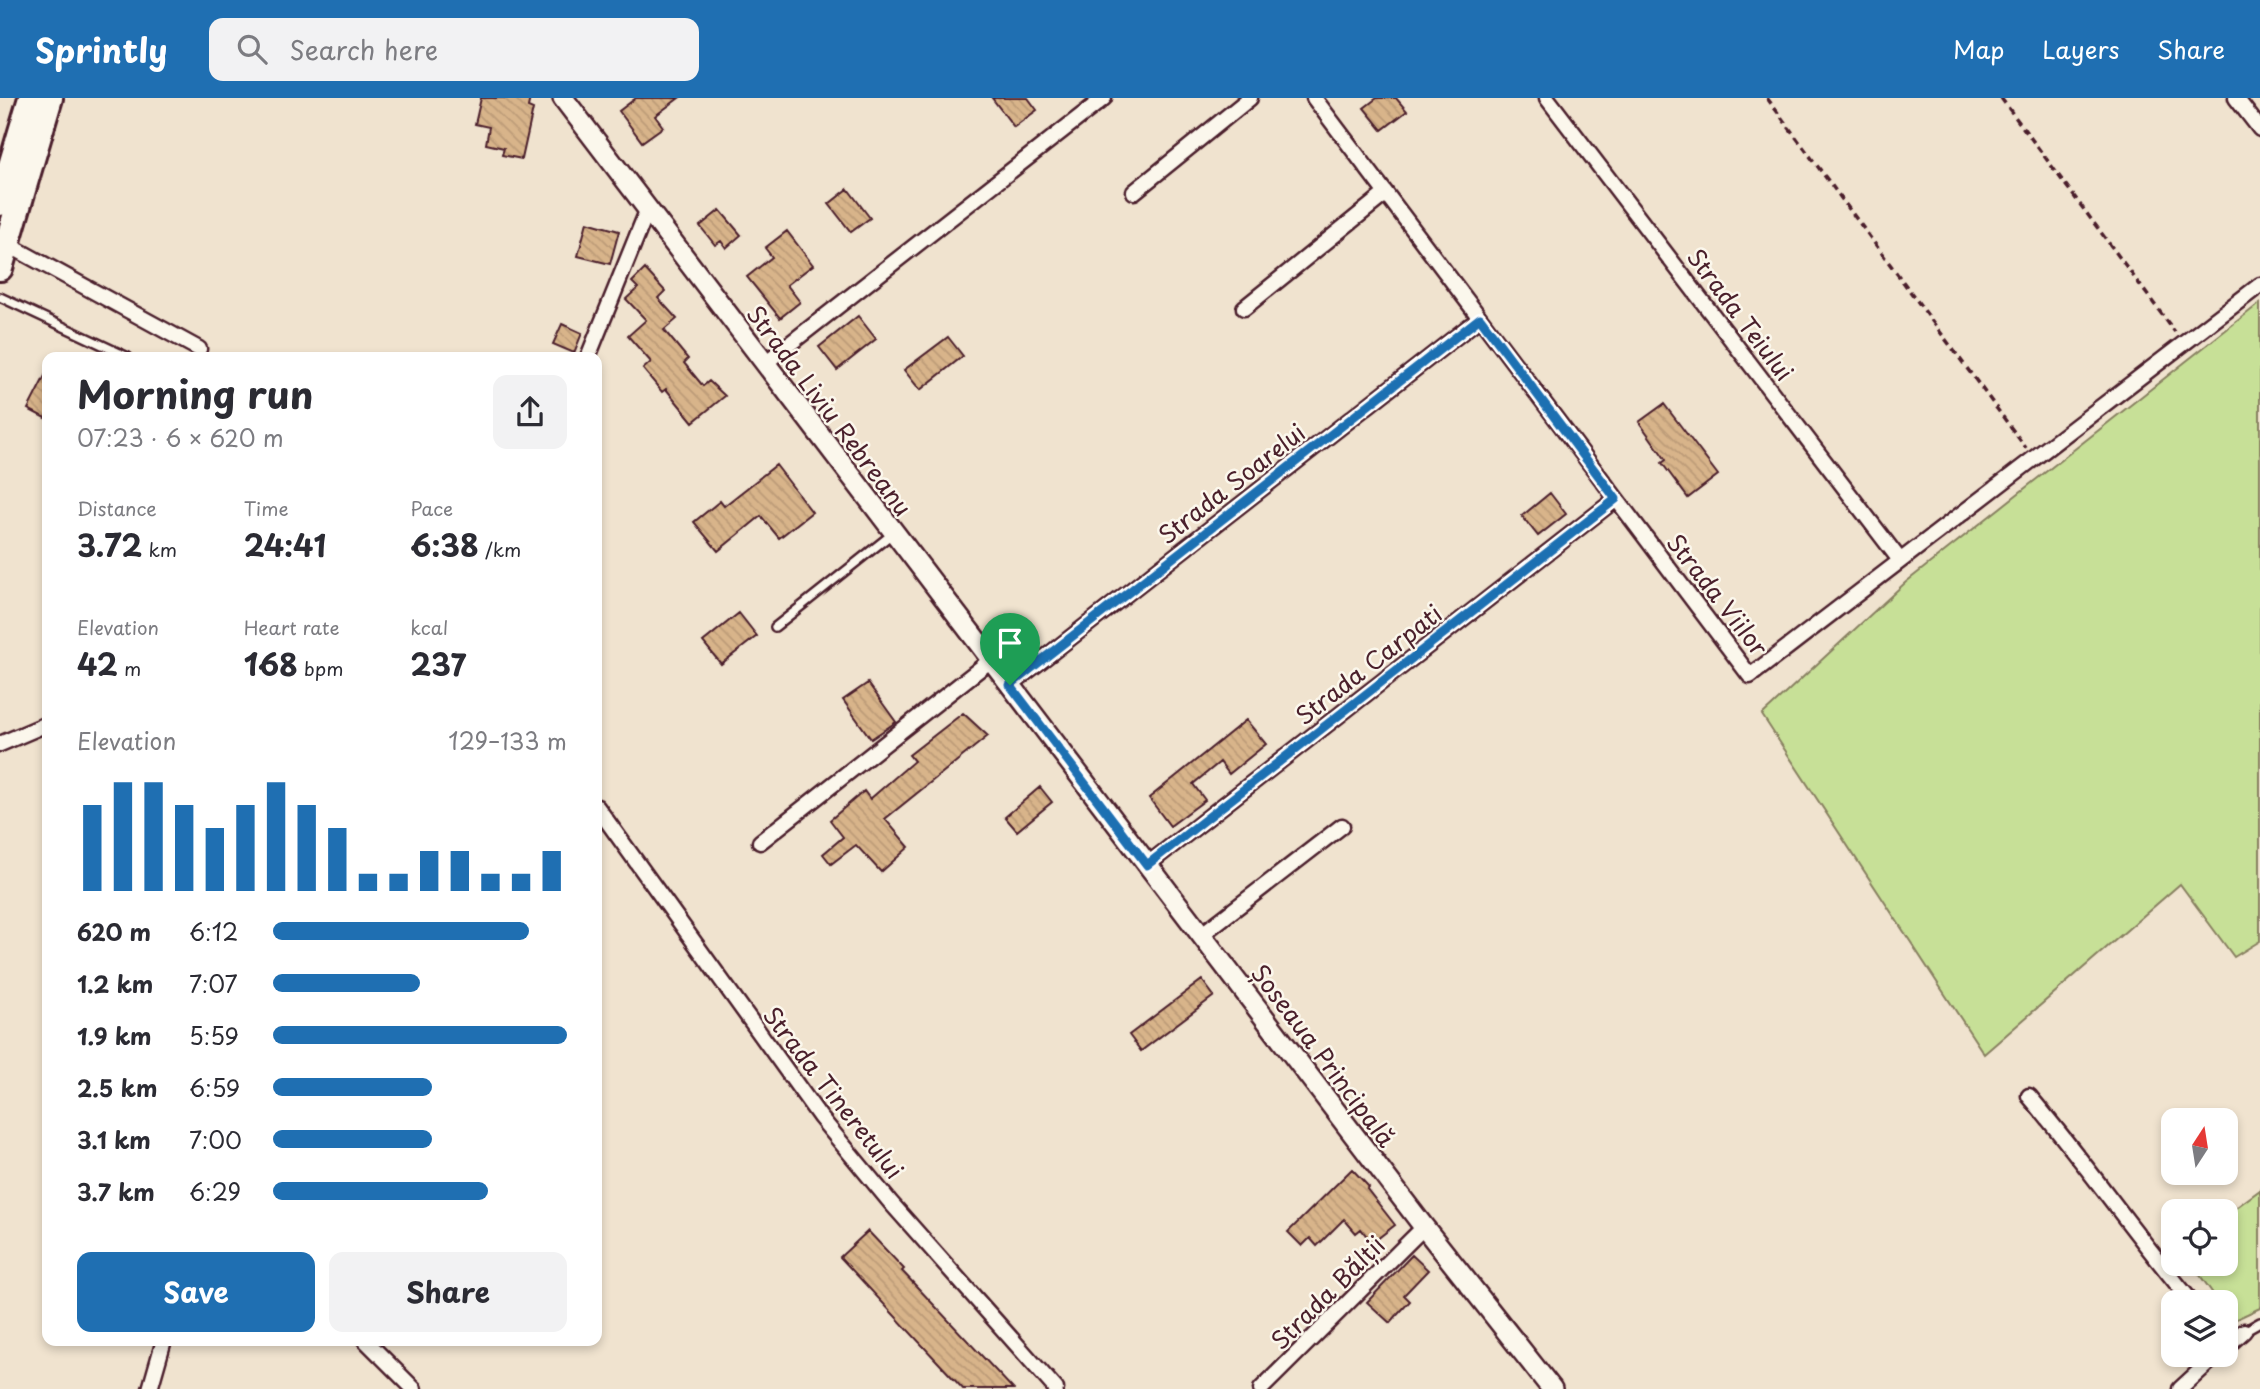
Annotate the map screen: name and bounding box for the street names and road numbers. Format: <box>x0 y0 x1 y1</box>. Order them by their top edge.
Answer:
street label: Strada Teiului <box>1679 240 1803 388</box>
street label: Strada Liviu Rebreanu <box>739 297 921 523</box>
street label: Strada Soarelui <box>1150 414 1312 552</box>
street label: Strada Viilor <box>1659 525 1778 664</box>
street label: Strada Carpati <box>1287 595 1449 733</box>
street label: Șoseaua Principală <box>1243 956 1405 1154</box>
street label: Strada Tineretului <box>755 998 913 1186</box>
street label: Strada Bălții <box>1262 1227 1392 1357</box>

